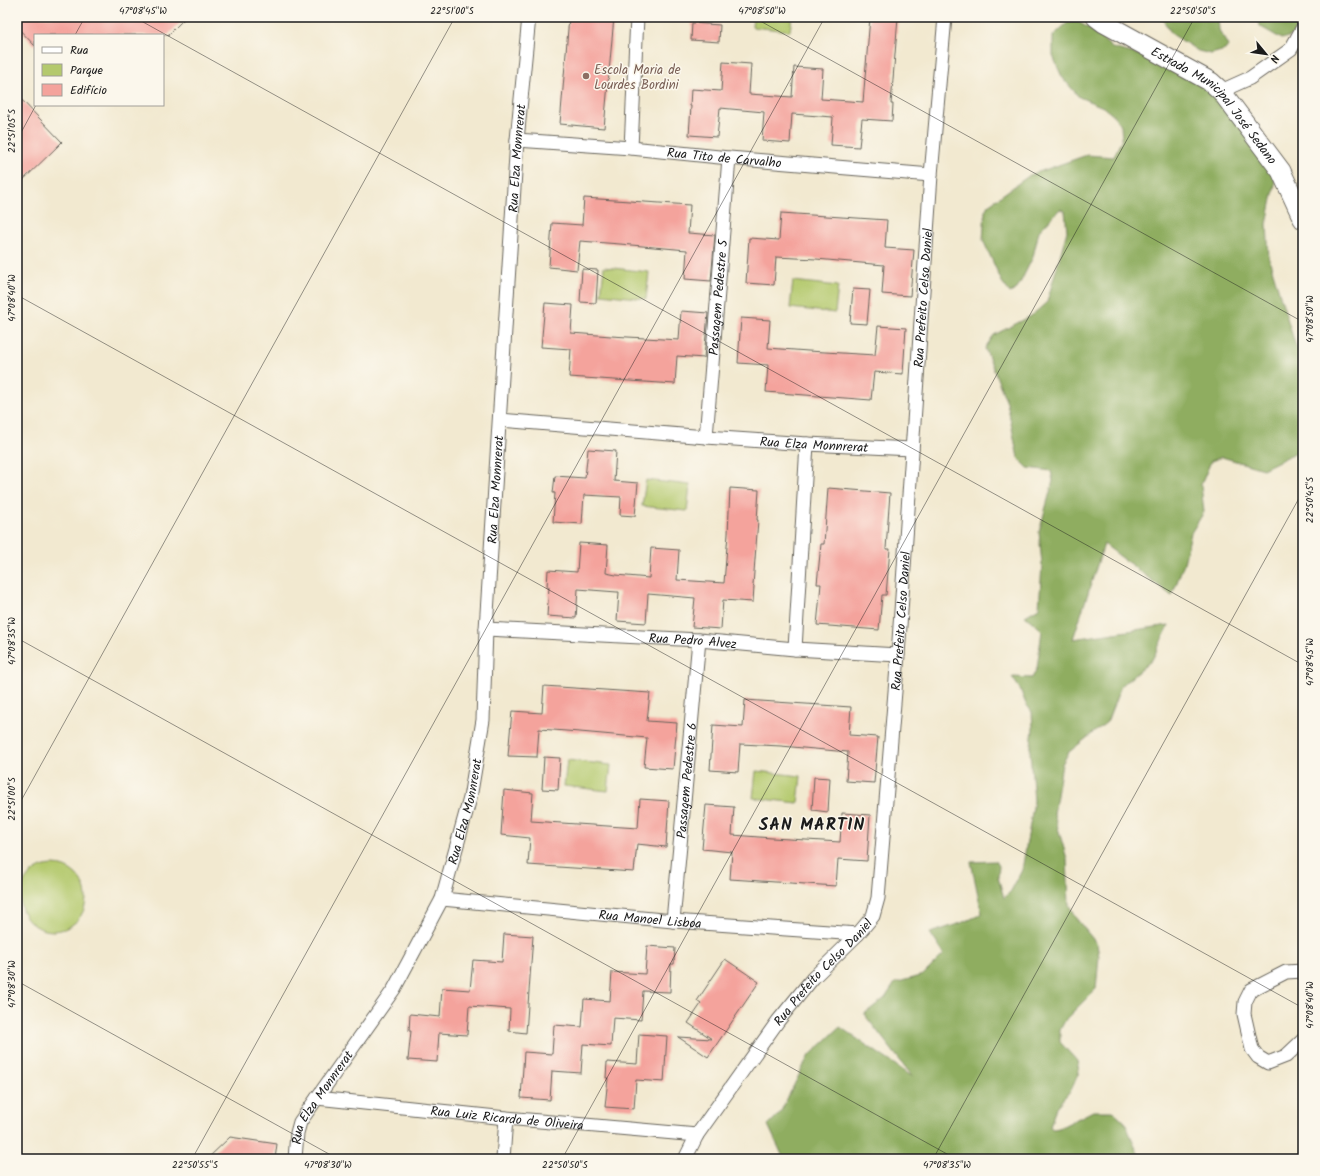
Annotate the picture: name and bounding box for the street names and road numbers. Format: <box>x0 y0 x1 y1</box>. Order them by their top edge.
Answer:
street label: Estrada Municipal José Sedano <box>1147 42 1282 169</box>
street label: Rua Elza Monnrerat <box>503 102 533 213</box>
street label: Rua Tito de Carvalho <box>666 143 782 174</box>
street label: Rua Prefeito Celso Daniel <box>909 228 939 368</box>
street label: Passagem Pedestre 5 <box>704 238 734 356</box>
street label: Rua Elza Monnrerat <box>759 432 870 459</box>
street label: Rua Elza Monnrerat <box>482 434 510 545</box>
street label: Rua Prefeito Celso Daniel <box>886 551 917 692</box>
street label: Rua Pedro Alvez <box>648 628 738 656</box>
street label: Passagem Pedestre 6 <box>672 722 703 840</box>
street label: Rua Elza Monnrerat <box>443 756 489 867</box>
street label: Rua Manoel Lisboa <box>598 905 702 935</box>
street label: Rua Prefeito Celso Daniel <box>769 915 879 1031</box>
street label: Rua Elza Monnrerat <box>287 1046 360 1145</box>
street label: Rua Luiz Ricardo de Oliveira <box>429 1101 584 1137</box>

